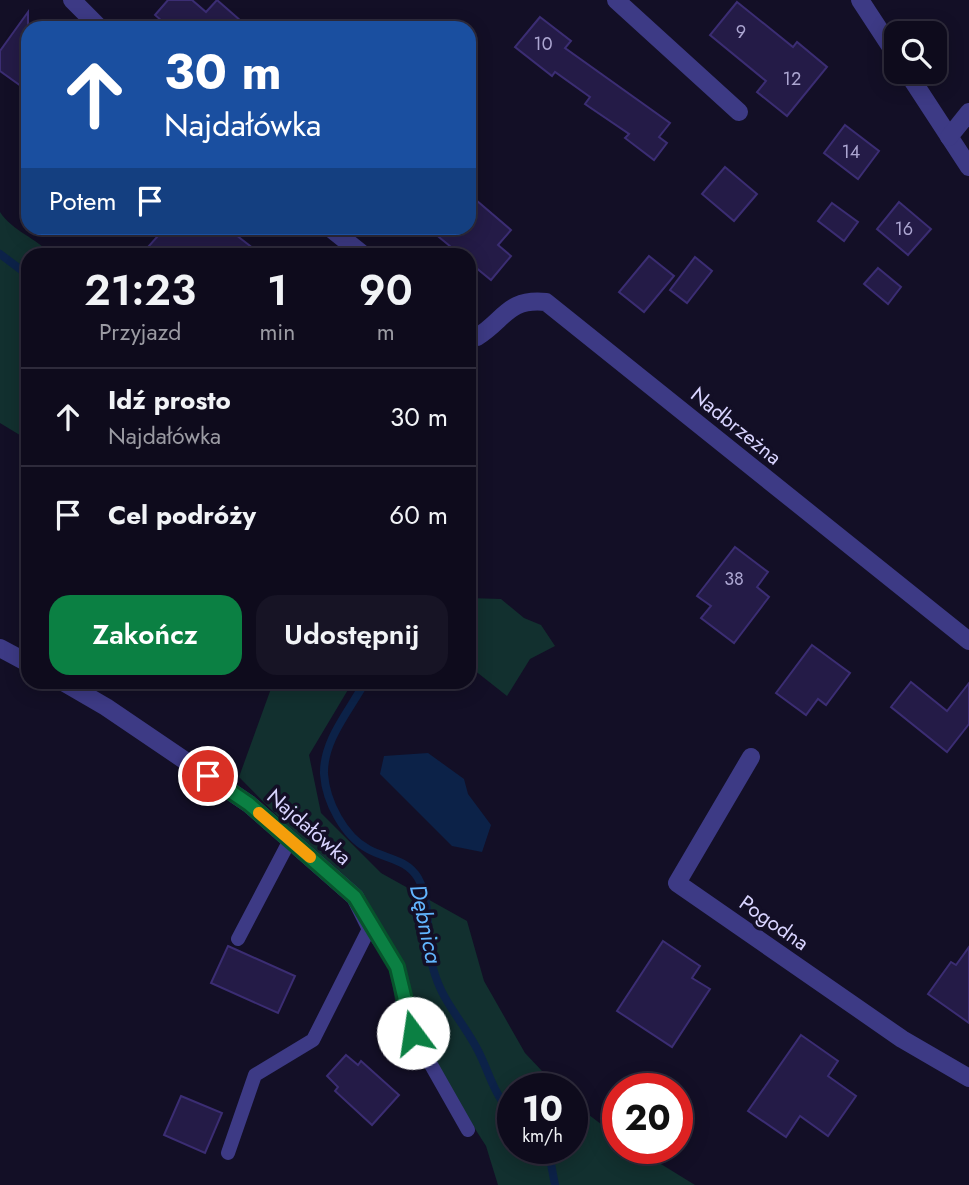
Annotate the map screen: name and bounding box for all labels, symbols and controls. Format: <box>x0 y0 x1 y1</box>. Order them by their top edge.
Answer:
house number: 9 <box>736 19 746 45</box>
map controls <box>884 21 947 84</box>
button: search <box>884 21 947 84</box>
house number: 10 <box>534 31 553 57</box>
text: 30 m <box>164 37 282 107</box>
icon: ahead <box>49 49 140 140</box>
house number: 12 <box>783 66 801 92</box>
text: Najdałówka <box>164 102 321 148</box>
house number: 14 <box>842 139 860 165</box>
text: Potem <box>49 182 117 220</box>
icon: arrive <box>131 182 169 220</box>
house number: 16 <box>895 216 913 242</box>
text: 21:23 <box>84 260 196 321</box>
text: 1 <box>267 260 288 321</box>
text: 90 <box>359 260 413 321</box>
text: Przyjazd <box>99 315 181 349</box>
text: min <box>259 315 295 349</box>
text: m <box>377 315 395 349</box>
street label: Nadbrzeżna <box>684 380 788 472</box>
text: Idź prosto <box>108 381 231 419</box>
icon: ahead <box>49 398 87 436</box>
text: 30 m <box>390 398 448 436</box>
text: Najdałówka <box>108 419 221 453</box>
icon: arrive <box>49 496 87 534</box>
text: Cel podróży <box>108 496 256 534</box>
text: 60 m <box>389 496 448 534</box>
house number: 38 <box>724 566 744 592</box>
button: Zakończ <box>49 595 242 675</box>
button: Udostępnij <box>256 595 448 675</box>
pin <box>178 746 238 806</box>
icon: arrive <box>189 757 227 795</box>
street label: Najdałówka <box>260 782 358 872</box>
water label: Dębnica <box>401 881 451 967</box>
street label: Pogodna <box>733 888 815 958</box>
position arrow <box>376 996 450 1070</box>
speed limit sign: 20 <box>602 1073 693 1164</box>
text: 10 <box>522 1084 563 1134</box>
text: km/h <box>522 1123 563 1149</box>

